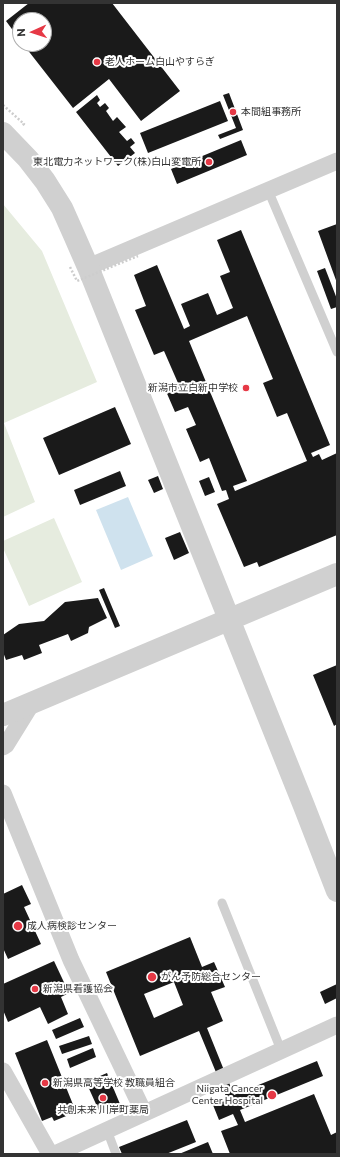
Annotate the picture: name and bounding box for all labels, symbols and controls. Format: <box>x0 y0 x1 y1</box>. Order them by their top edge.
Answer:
north arrow <box>12 12 52 52</box>
text: N <box>14 28 27 37</box>
place label: 老人ホーム白山やすらぎ <box>105 56 215 68</box>
marker: 老人ホーム白山やすらぎ <box>92 57 102 67</box>
place label: 本間組事務所 <box>241 106 301 118</box>
marker: 本間組事務所 <box>228 107 238 117</box>
place label: 東北電力ネットワーク(株)白山変電所 <box>33 156 201 168</box>
marker: 東北電力ネットワーク(株)白山変電所 <box>204 157 214 167</box>
place label: 新潟市立白新中学校 <box>148 382 238 394</box>
marker: 新潟市立白新中学校 <box>241 383 251 393</box>
marker: 成人病検診センター <box>12 920 24 932</box>
place label: 成人病検診センター <box>27 920 117 932</box>
marker: がん予防総合センター <box>146 971 158 983</box>
place label: がん予防総合センター <box>161 971 261 983</box>
place label: 新潟県看護協会 <box>43 983 113 995</box>
marker: 新潟県看護協会 <box>30 984 40 994</box>
place label: 新潟県高等学校 教職員組合 <box>53 1077 175 1089</box>
marker: 新潟県高等学校 教職員組合 <box>40 1078 50 1088</box>
place label: Niigata Cancer Center Hospital <box>192 1083 263 1106</box>
marker: Niigata Cancer Center Hospital <box>266 1089 278 1101</box>
marker: 共創未来 川岸町薬局 <box>98 1093 108 1103</box>
place label: 共創未来 川岸町薬局 <box>57 1104 149 1116</box>

